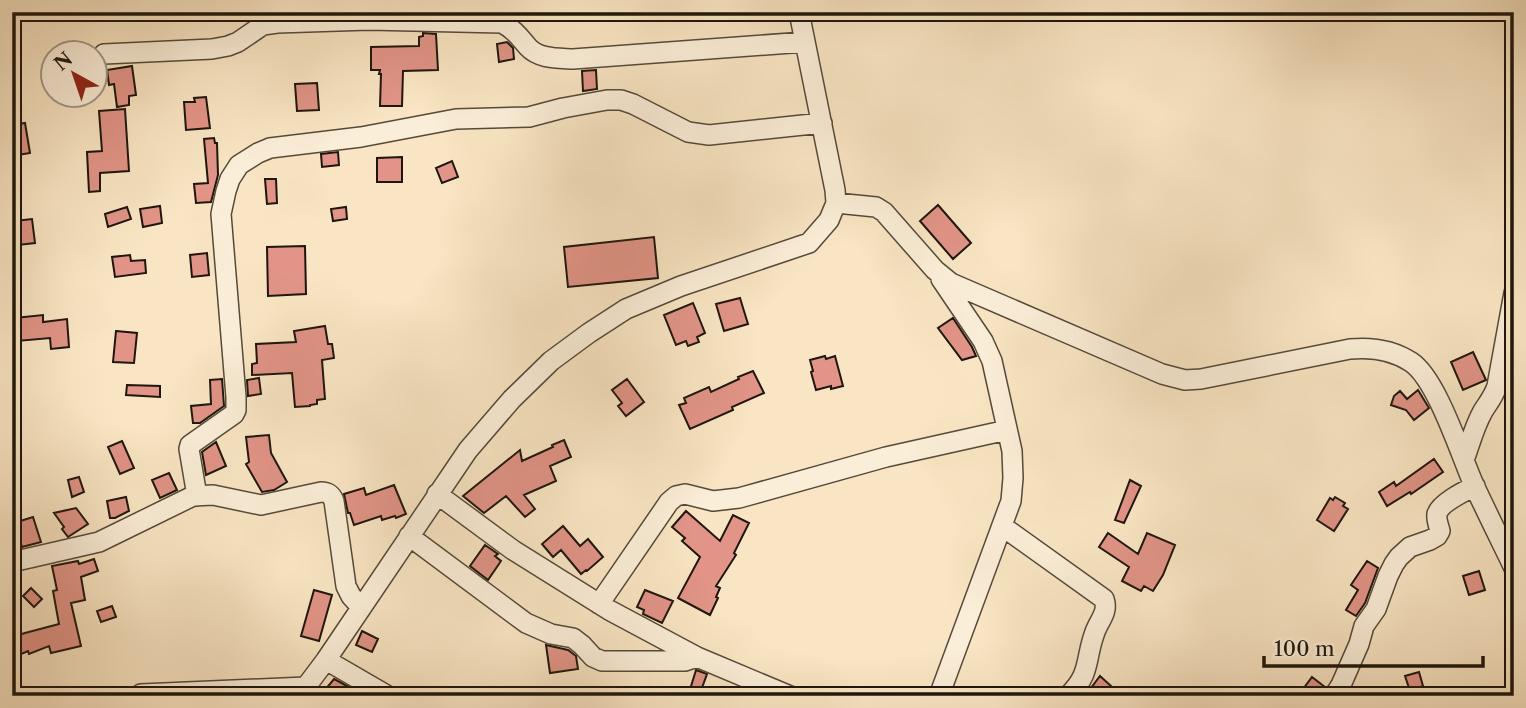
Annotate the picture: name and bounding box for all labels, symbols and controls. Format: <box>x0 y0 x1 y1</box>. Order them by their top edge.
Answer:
north arrow <box>38 38 108 108</box>
text: N <box>50 47 77 75</box>
scale bar <box>1264 624 1482 668</box>
text: 100 m <box>1274 636 1335 661</box>

